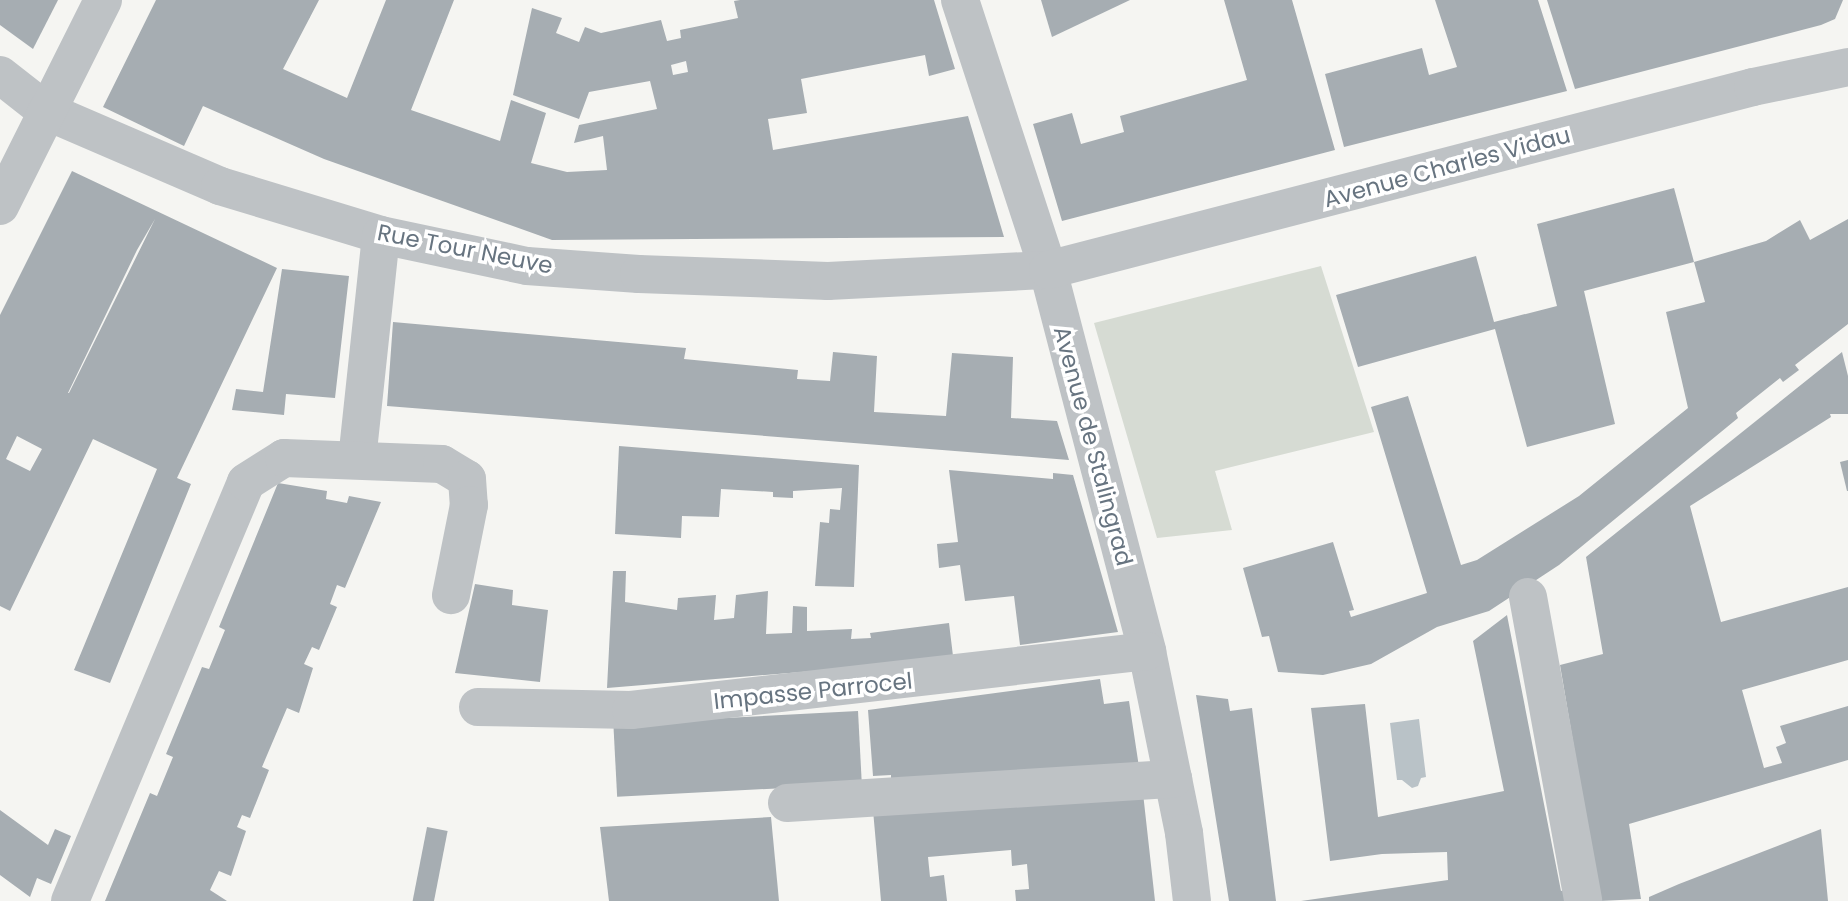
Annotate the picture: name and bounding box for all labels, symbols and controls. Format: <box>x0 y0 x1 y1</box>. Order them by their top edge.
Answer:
street label: Avenue Charles Vidau <box>1321 121 1573 213</box>
street label: Rue Tour Neuve <box>375 218 555 280</box>
street label: Avenue de Stalingrad <box>1048 323 1138 569</box>
street label: Impasse Parrocel <box>712 667 914 715</box>

